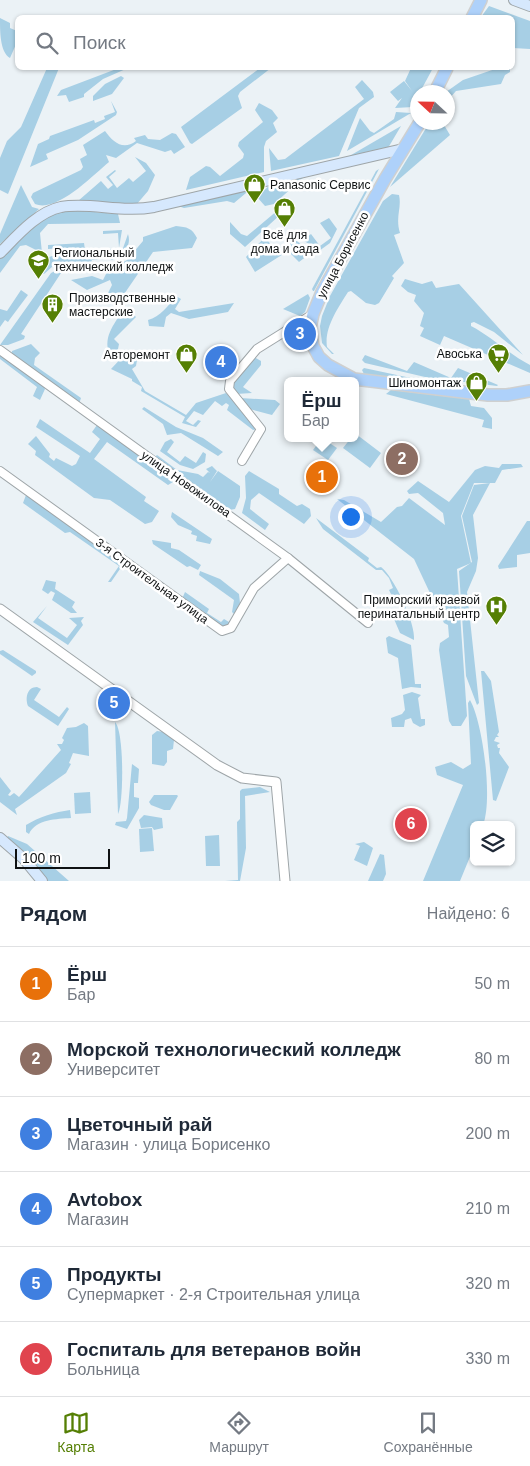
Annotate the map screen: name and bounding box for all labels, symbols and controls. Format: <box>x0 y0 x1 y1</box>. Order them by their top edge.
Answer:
search box <box>15 15 515 70</box>
icon: search <box>33 29 61 57</box>
text: Поиск <box>73 32 126 53</box>
north arrow <box>410 85 455 130</box>
shop icon: Panasonic Сервис <box>242 173 266 204</box>
place label: Panasonic Сервис <box>270 178 370 192</box>
shop icon: Всё для дома и сада <box>273 196 297 227</box>
street label: улица Борисенко <box>314 209 372 300</box>
place label: Всё для дома и сада <box>251 228 319 256</box>
place label: Региональный технический колледж <box>54 246 173 274</box>
school or university icon: Региональный технический колледж <box>26 248 50 279</box>
place label: Производственные мастерские <box>69 291 176 319</box>
building icon: Производственные мастерские <box>41 293 65 324</box>
pin: 3 <box>284 315 316 353</box>
supermarket icon: Авоська <box>486 342 510 373</box>
shop icon: Авторемонт <box>174 343 198 374</box>
pin: 4 <box>205 343 237 381</box>
place label: Авоська <box>437 347 482 361</box>
place label: Авторемонт <box>103 348 171 362</box>
shop icon: Шиномонтаж <box>465 371 489 402</box>
place label: Шиномонтаж <box>388 376 461 390</box>
popup <box>284 377 359 442</box>
text: Ёрш <box>301 390 342 411</box>
text: Бар <box>301 412 330 429</box>
pin: 2 <box>386 440 418 478</box>
street label: улица Новожилова <box>139 448 234 520</box>
pin: 1 <box>306 458 338 496</box>
your location <box>338 504 364 530</box>
street label: 3-я Строительная улица <box>93 535 211 627</box>
place label: Приморский краевой перинатальный центр <box>358 593 480 621</box>
hospital icon: Приморский краевой перинатальный центр <box>484 595 508 626</box>
pin: 5 <box>98 684 130 722</box>
pin: 6 <box>395 805 427 843</box>
map controls <box>470 821 515 866</box>
button: layers <box>470 821 515 866</box>
scale bar <box>15 846 110 869</box>
text: 100 m <box>22 850 61 866</box>
text: Рядом <box>20 902 87 925</box>
text: Найдено: 6 <box>427 905 510 922</box>
text: Ёрш <box>67 964 107 985</box>
text: 1 <box>32 975 40 992</box>
text: 50 m <box>474 975 510 992</box>
text: Бар <box>67 986 95 1003</box>
text: Морской технологический колледж <box>67 1039 401 1060</box>
text: 2 <box>32 1050 40 1067</box>
text: 80 m <box>474 1050 510 1067</box>
text: Университет <box>67 1061 160 1078</box>
text: Цветочный рай <box>67 1114 212 1135</box>
text: 3 <box>32 1125 40 1142</box>
text: 200 m <box>466 1125 510 1142</box>
text: Магазин · улица Борисенко <box>67 1136 270 1153</box>
text: Avtobox <box>67 1189 142 1210</box>
text: 4 <box>32 1200 40 1217</box>
text: 210 m <box>466 1200 510 1217</box>
text: Магазин <box>67 1211 129 1228</box>
text: Продукты <box>67 1264 162 1285</box>
text: 5 <box>32 1275 40 1292</box>
text: 320 m <box>466 1275 510 1292</box>
text: Супермаркет · 2-я Строительная улица <box>67 1286 360 1303</box>
text: Госпиталь для ветеранов войн <box>67 1339 361 1360</box>
text: 6 <box>32 1350 40 1367</box>
text: 330 m <box>466 1350 510 1367</box>
text: Больница <box>67 1361 140 1378</box>
tab: Карта <box>57 1409 95 1455</box>
tab: Маршрут <box>209 1409 269 1455</box>
tab: Сохранённые <box>384 1409 473 1455</box>

